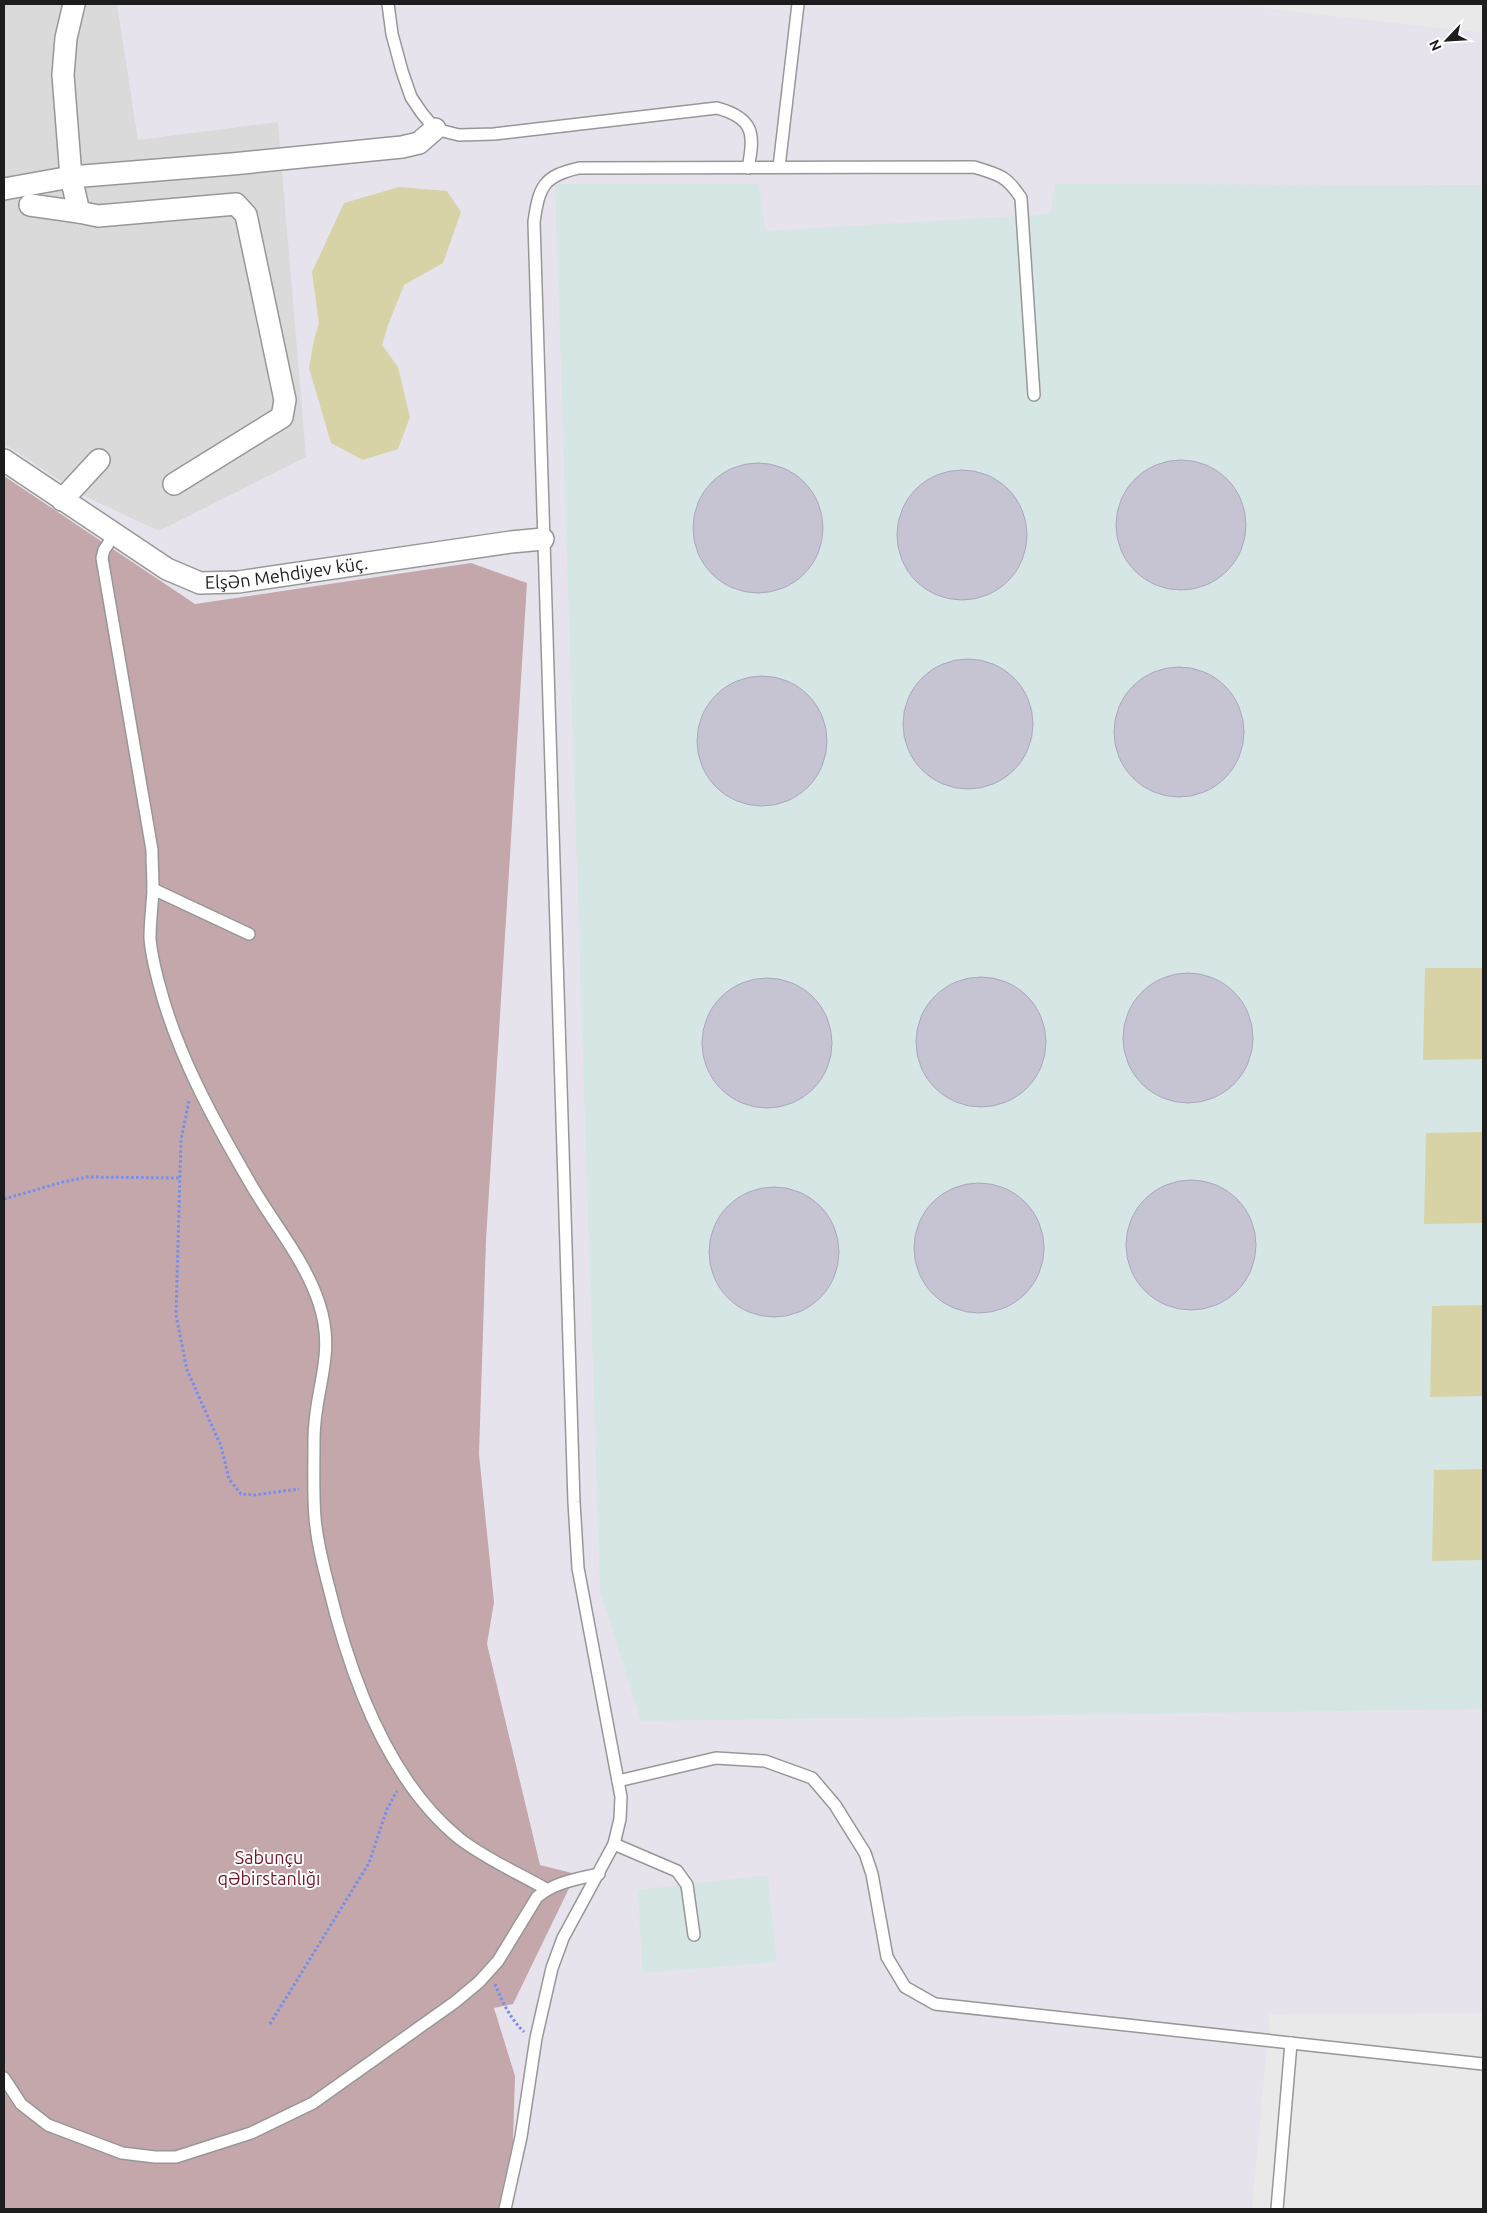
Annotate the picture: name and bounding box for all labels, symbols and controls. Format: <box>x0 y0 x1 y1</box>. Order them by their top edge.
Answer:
north arrow <box>1422 15 1472 65</box>
text: N <box>1426 37 1445 54</box>
street label: Elşən Mehdiyev küç. <box>205 552 369 592</box>
park label: Sabunçu qəbirstanlığı <box>217 1847 321 1888</box>

